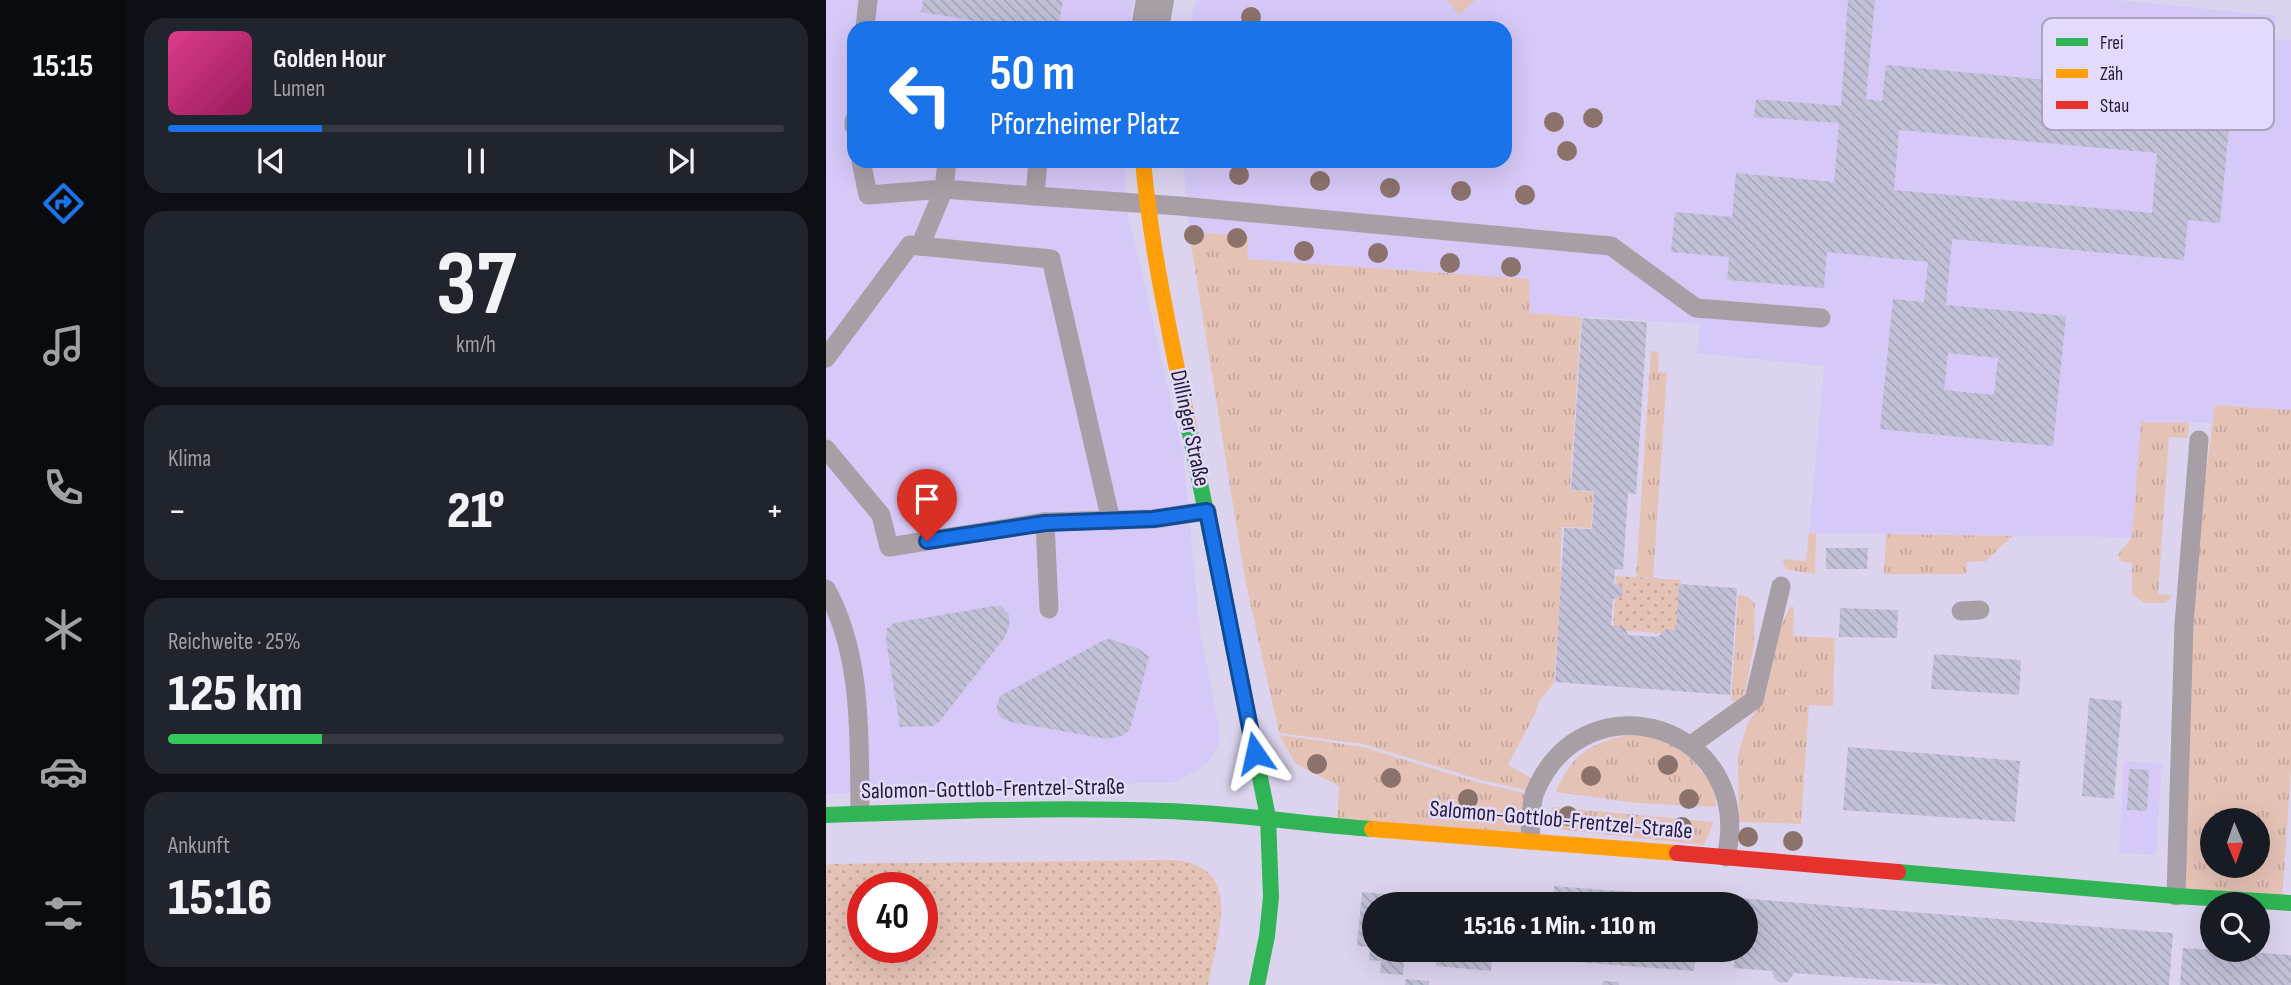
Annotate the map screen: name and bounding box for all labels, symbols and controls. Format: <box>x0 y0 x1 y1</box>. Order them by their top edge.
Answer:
legend <box>2042 18 2274 130</box>
text: Frei <box>2100 32 2124 55</box>
text: Golden Hour <box>273 44 386 75</box>
text: 50 m <box>990 45 1075 104</box>
text: 15:15 <box>33 47 93 86</box>
icon: left <box>875 49 966 140</box>
text: Zäh <box>2100 63 2123 86</box>
text: Lumen <box>273 75 325 103</box>
text: Stau <box>2100 95 2129 118</box>
text: Pforzheimer Platz <box>990 105 1180 144</box>
icon: previous <box>252 142 290 180</box>
icon: pause <box>457 142 495 180</box>
icon: next <box>662 142 700 180</box>
icon: directions <box>39 179 88 228</box>
text: 37 <box>436 231 516 340</box>
icon: music <box>39 321 88 370</box>
text: km/h <box>456 331 496 359</box>
street label: Dillinger Straße <box>1164 367 1216 489</box>
text: Klima <box>168 445 211 473</box>
icon: phone <box>39 463 88 512</box>
pin <box>897 469 957 541</box>
text: 21° <box>447 480 505 543</box>
icon: arrive <box>908 480 946 518</box>
text: − <box>168 489 187 534</box>
text: + <box>765 489 784 534</box>
icon: climate <box>39 605 88 654</box>
text: Reichweite · 25% <box>168 628 301 656</box>
text: 125 km <box>168 663 303 726</box>
position arrow <box>1218 716 1292 790</box>
icon: car <box>39 747 88 796</box>
street label: Salomon-Gottlob-Frentzel-Straße <box>861 773 1125 805</box>
street label: Salomon-Gottlob-Frentzel-Straße <box>1428 795 1694 845</box>
north arrow <box>2200 808 2270 878</box>
map controls <box>2200 808 2270 962</box>
text: Ankunft <box>168 832 230 860</box>
text: 15:16 <box>168 867 272 930</box>
speed limit sign: 40 <box>847 872 938 963</box>
icon: filters <box>39 889 88 938</box>
button: search <box>2200 892 2270 962</box>
text: 15:16 · 1 Min. · 110 m <box>1464 911 1656 942</box>

